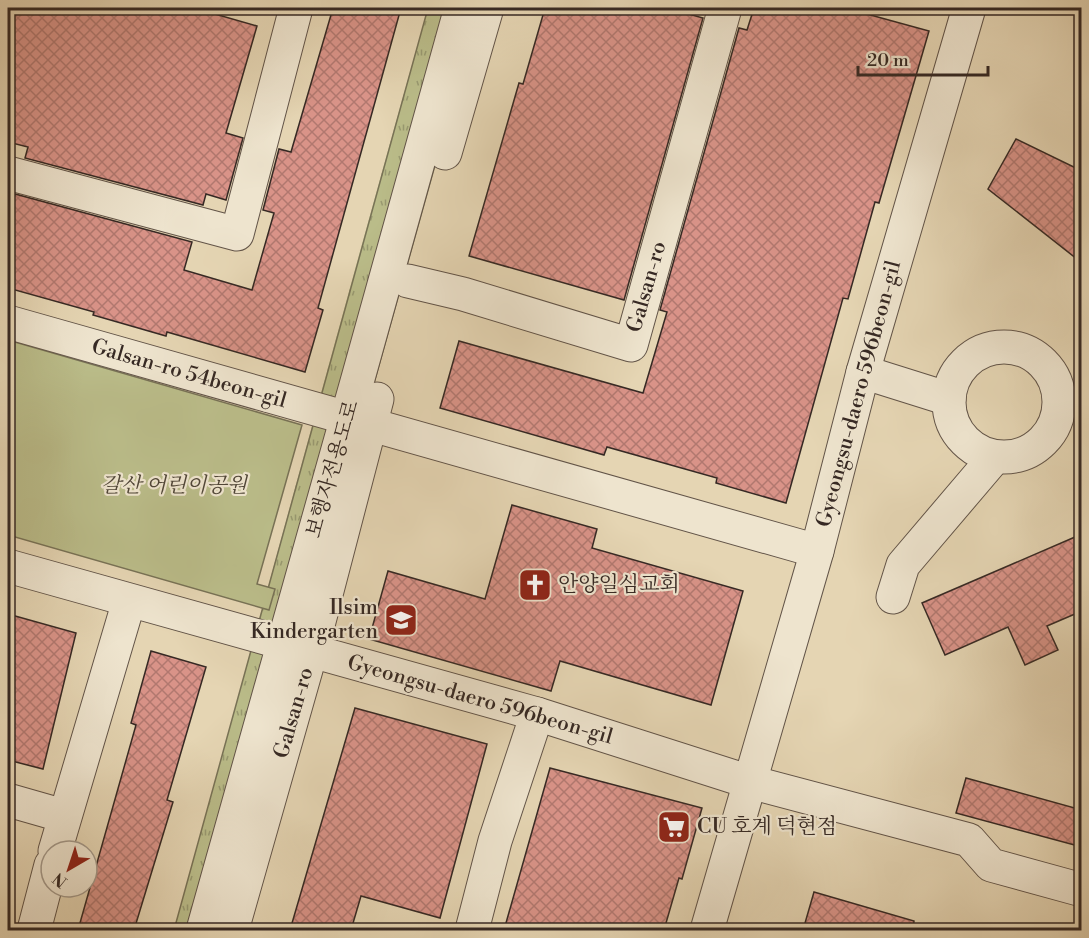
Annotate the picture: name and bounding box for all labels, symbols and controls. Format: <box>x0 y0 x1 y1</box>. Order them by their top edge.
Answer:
scale bar <box>858 39 988 77</box>
text: 20 m <box>867 49 909 72</box>
street label: Galsan-ro <box>622 238 672 336</box>
street label: Gyeongsu-daero 596beon-gil <box>811 258 907 530</box>
street label: Galsan-ro 54beon-gil <box>89 334 289 414</box>
street label: 보행자전용도로 <box>301 397 365 541</box>
park label: 갈산 어린이공원 <box>101 473 249 499</box>
church icon: 안양일심교회 <box>517 567 553 603</box>
place label: 안양일심교회 <box>558 572 680 598</box>
place label: Ilsim Kindergarten <box>250 595 378 645</box>
school or university icon: Ilsim Kindergarten <box>383 602 419 638</box>
street label: Gyeongsu-daero 596beon-gil <box>344 650 616 750</box>
street label: Galsan-ro <box>269 664 319 762</box>
supermarket icon: CU 호계 덕현점 <box>656 809 692 845</box>
place label: CU 호계 덕현점 <box>697 814 837 840</box>
north arrow <box>39 839 99 899</box>
text: N <box>49 868 71 892</box>

